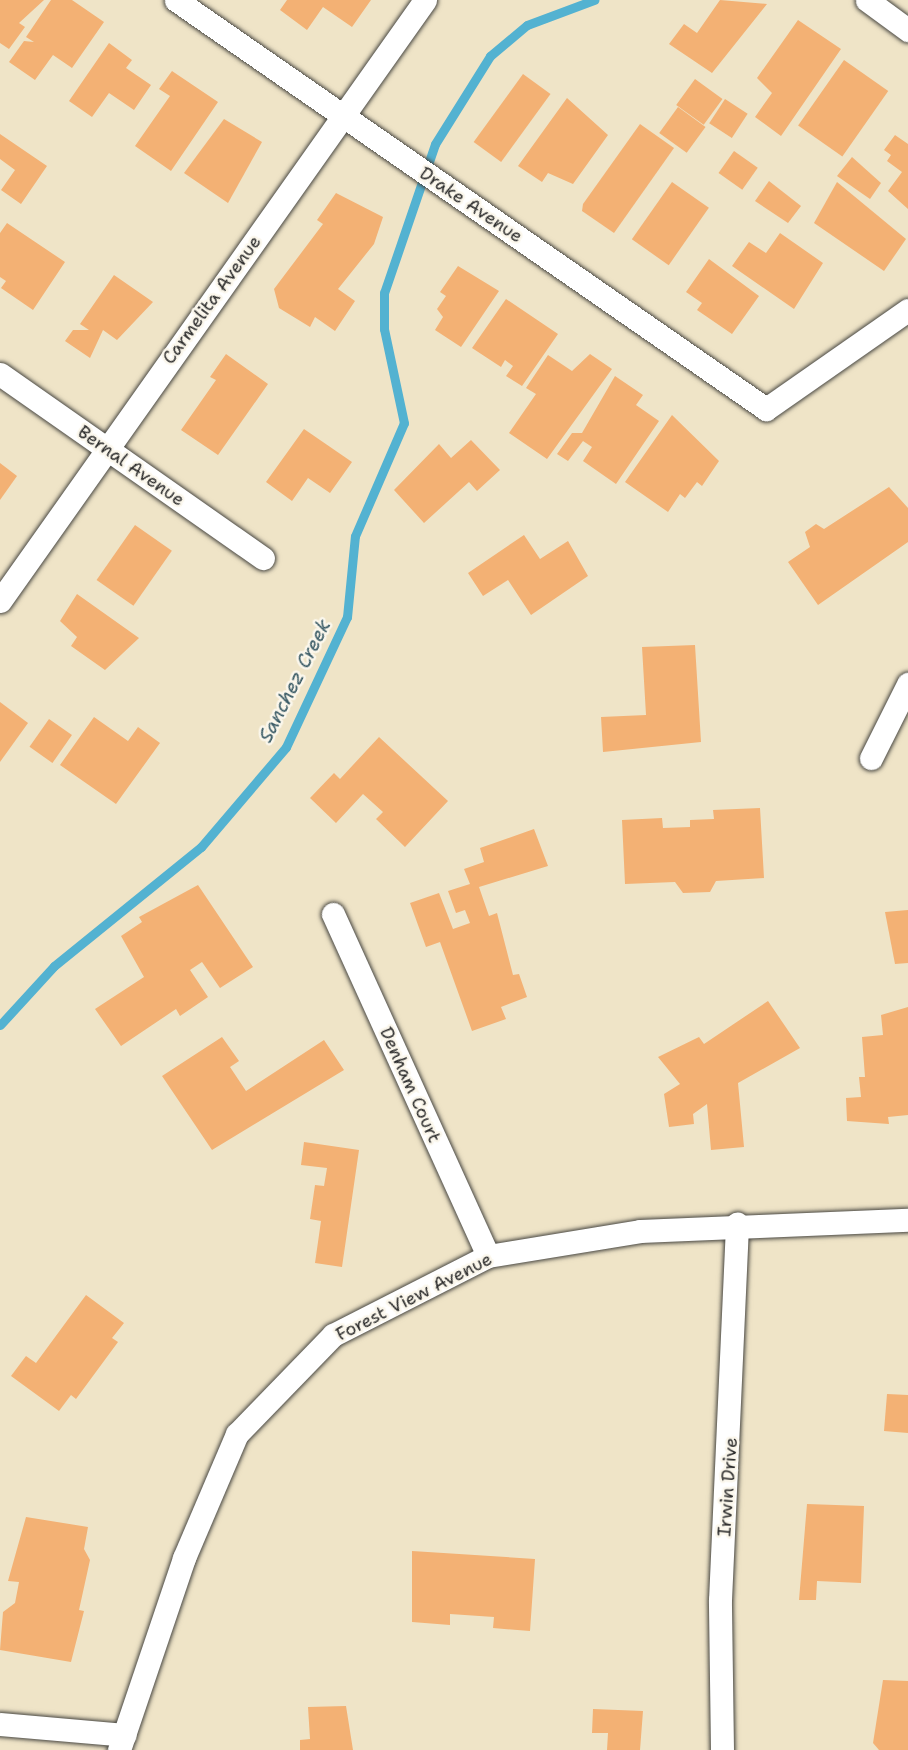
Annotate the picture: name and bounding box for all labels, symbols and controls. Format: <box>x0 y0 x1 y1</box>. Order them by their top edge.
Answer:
street label: Drake Avenue <box>415 163 527 247</box>
street label: Carmelita Avenue <box>158 232 266 368</box>
street label: Bernal Avenue <box>73 421 189 511</box>
water label: Sanchez Creek <box>254 616 336 746</box>
street label: Denham Court <box>375 1024 445 1146</box>
street label: Forest View Avenue <box>332 1248 496 1346</box>
street label: Irwin Drive <box>714 1437 742 1537</box>

